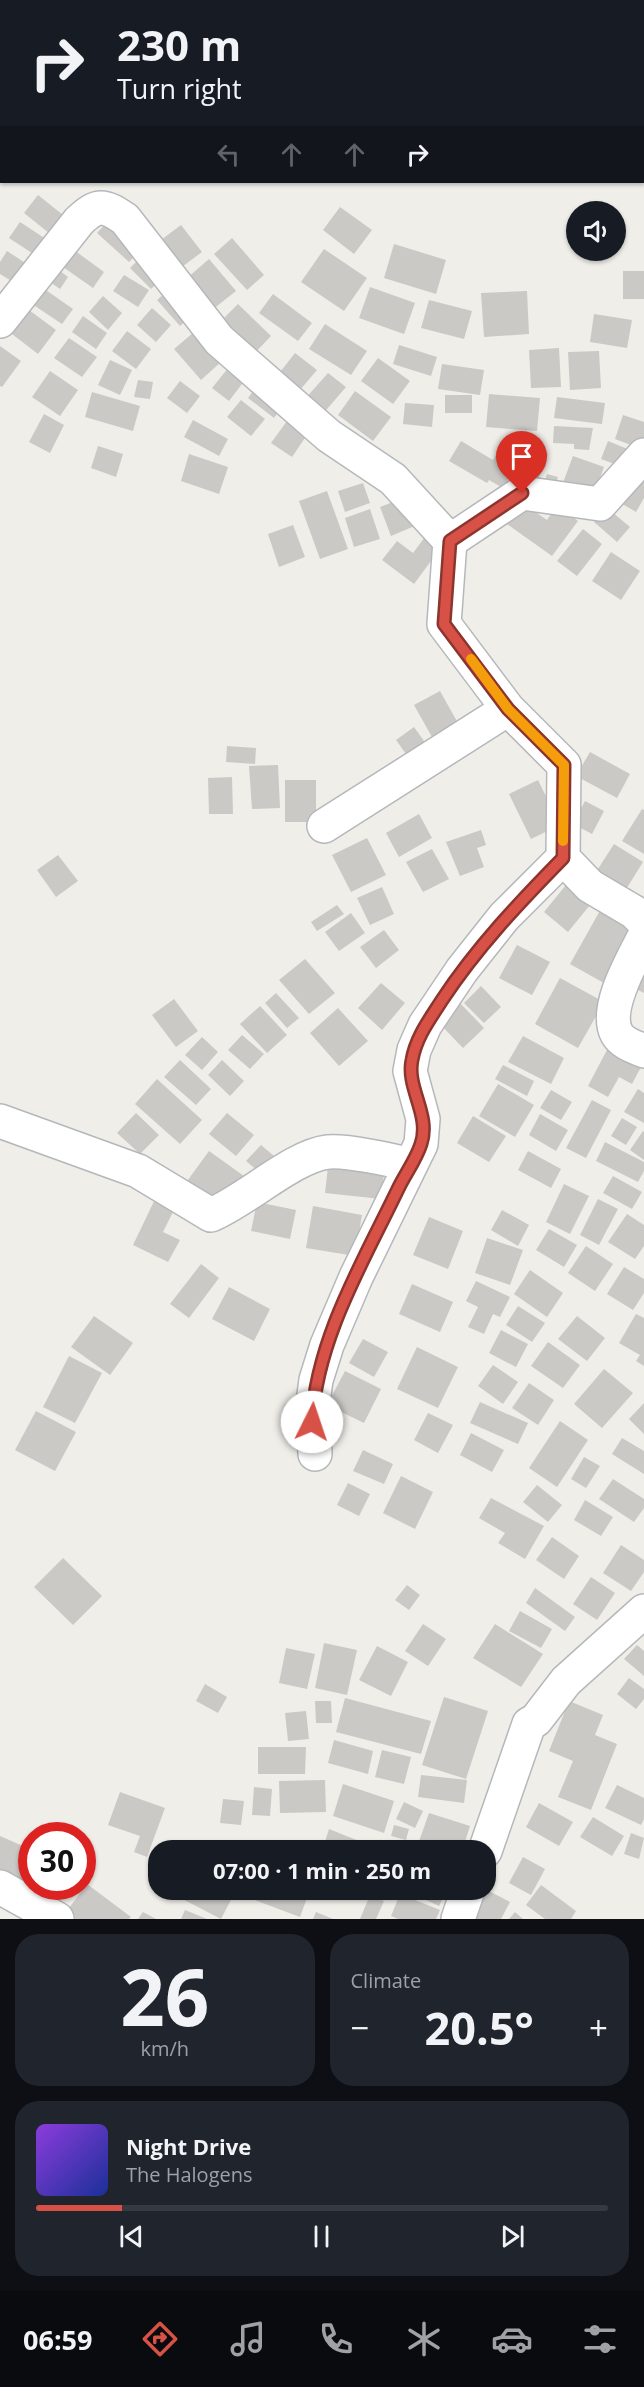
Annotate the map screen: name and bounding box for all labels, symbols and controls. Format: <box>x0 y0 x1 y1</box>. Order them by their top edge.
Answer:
text: 230 m <box>117 16 241 73</box>
icon: right <box>18 24 96 102</box>
text: Turn right <box>117 70 242 107</box>
icon: left <box>212 138 245 171</box>
icon: ahead <box>275 138 308 171</box>
icon: ahead <box>338 138 371 171</box>
icon: right <box>401 138 434 171</box>
map controls <box>566 201 626 261</box>
button: sound <box>566 201 626 261</box>
pin <box>496 431 547 493</box>
icon: arrive <box>505 440 538 473</box>
position arrow <box>280 1390 344 1454</box>
speed limit sign: 30 <box>18 1822 96 1900</box>
text: 07:00 · 1 min · 250 m <box>213 1855 431 1885</box>
text: 26 <box>120 1943 209 2049</box>
text: Climate <box>351 1967 421 1994</box>
text: 20.5° <box>425 1997 534 2058</box>
text: − <box>351 2005 369 2050</box>
text: + <box>589 2005 608 2050</box>
text: km/h <box>140 2035 189 2062</box>
text: Night Drive <box>126 2131 251 2161</box>
text: The Halogens <box>126 2161 253 2188</box>
icon: previous <box>115 2220 148 2253</box>
icon: pause <box>305 2220 338 2253</box>
icon: next <box>496 2220 529 2253</box>
icon: directions <box>139 2318 181 2360</box>
icon: music <box>227 2318 269 2360</box>
icon: phone <box>315 2318 357 2360</box>
icon: climate <box>403 2318 445 2360</box>
icon: car <box>491 2318 533 2360</box>
icon: filters <box>579 2318 621 2360</box>
text: 06:59 <box>23 2321 92 2358</box>

